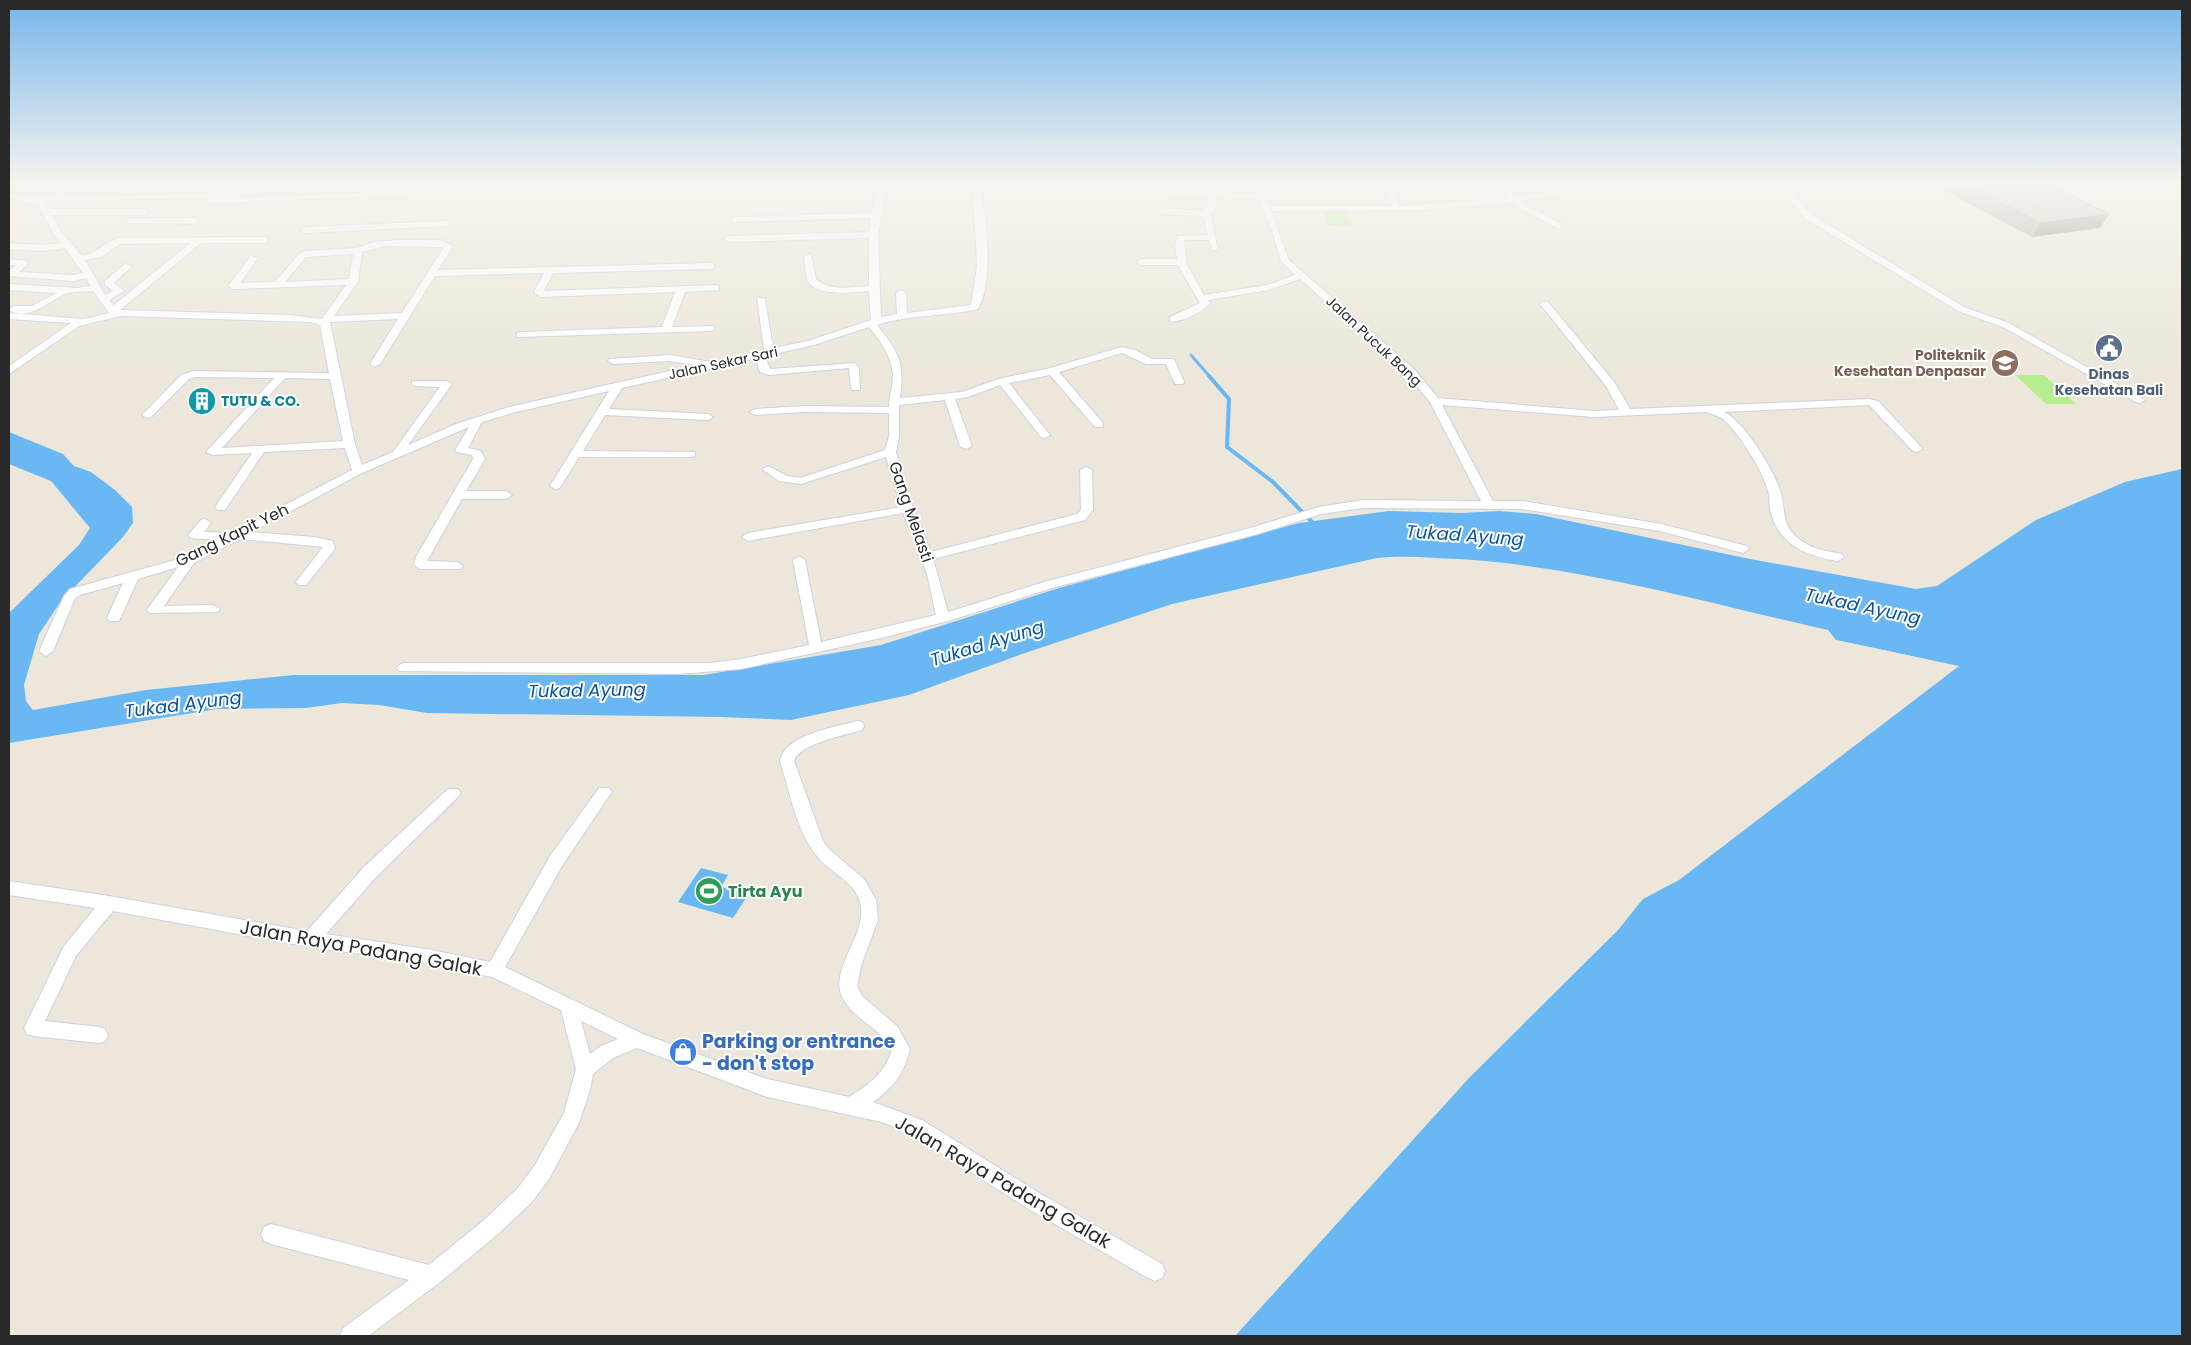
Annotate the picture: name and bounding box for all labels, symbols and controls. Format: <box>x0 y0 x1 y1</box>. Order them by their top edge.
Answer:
street label: Jalan Pucuk Bang <box>1322 291 1426 391</box>
public building icon: Dinas Kesehatan Bali <box>2094 333 2124 363</box>
street label: Jalan Sekar Sari <box>666 342 780 384</box>
place label: Politeknik Kesehatan Denpasar <box>1834 345 1986 381</box>
school or university icon: Politeknik Kesehatan Denpasar <box>1990 348 2020 378</box>
place label: Dinas Kesehatan Bali <box>2055 364 2163 400</box>
building icon: TUTU & CO. <box>187 386 217 416</box>
place label: TUTU & CO. <box>221 391 300 411</box>
street label: Gang Melasti <box>883 459 939 565</box>
street label: Gang Kapit Yeh <box>172 498 292 572</box>
water label: Tukad Ayung <box>1405 518 1525 552</box>
water label: Tukad Ayung <box>1803 582 1923 630</box>
water label: Tukad Ayung <box>927 614 1047 672</box>
water label: Tukad Ayung <box>528 676 646 704</box>
water label: Tukad Ayung <box>123 684 243 724</box>
sports icon: Tirta Ayu <box>694 876 724 906</box>
place label: Tirta Ayu <box>728 880 802 903</box>
street label: Jalan Raya Padang Galak <box>238 913 484 983</box>
place label: Parking or entrance - don't stop <box>702 1028 896 1077</box>
shop icon: Parking or entrance - don't stop <box>668 1037 698 1067</box>
street label: Jalan Raya Padang Galak <box>890 1109 1116 1255</box>

